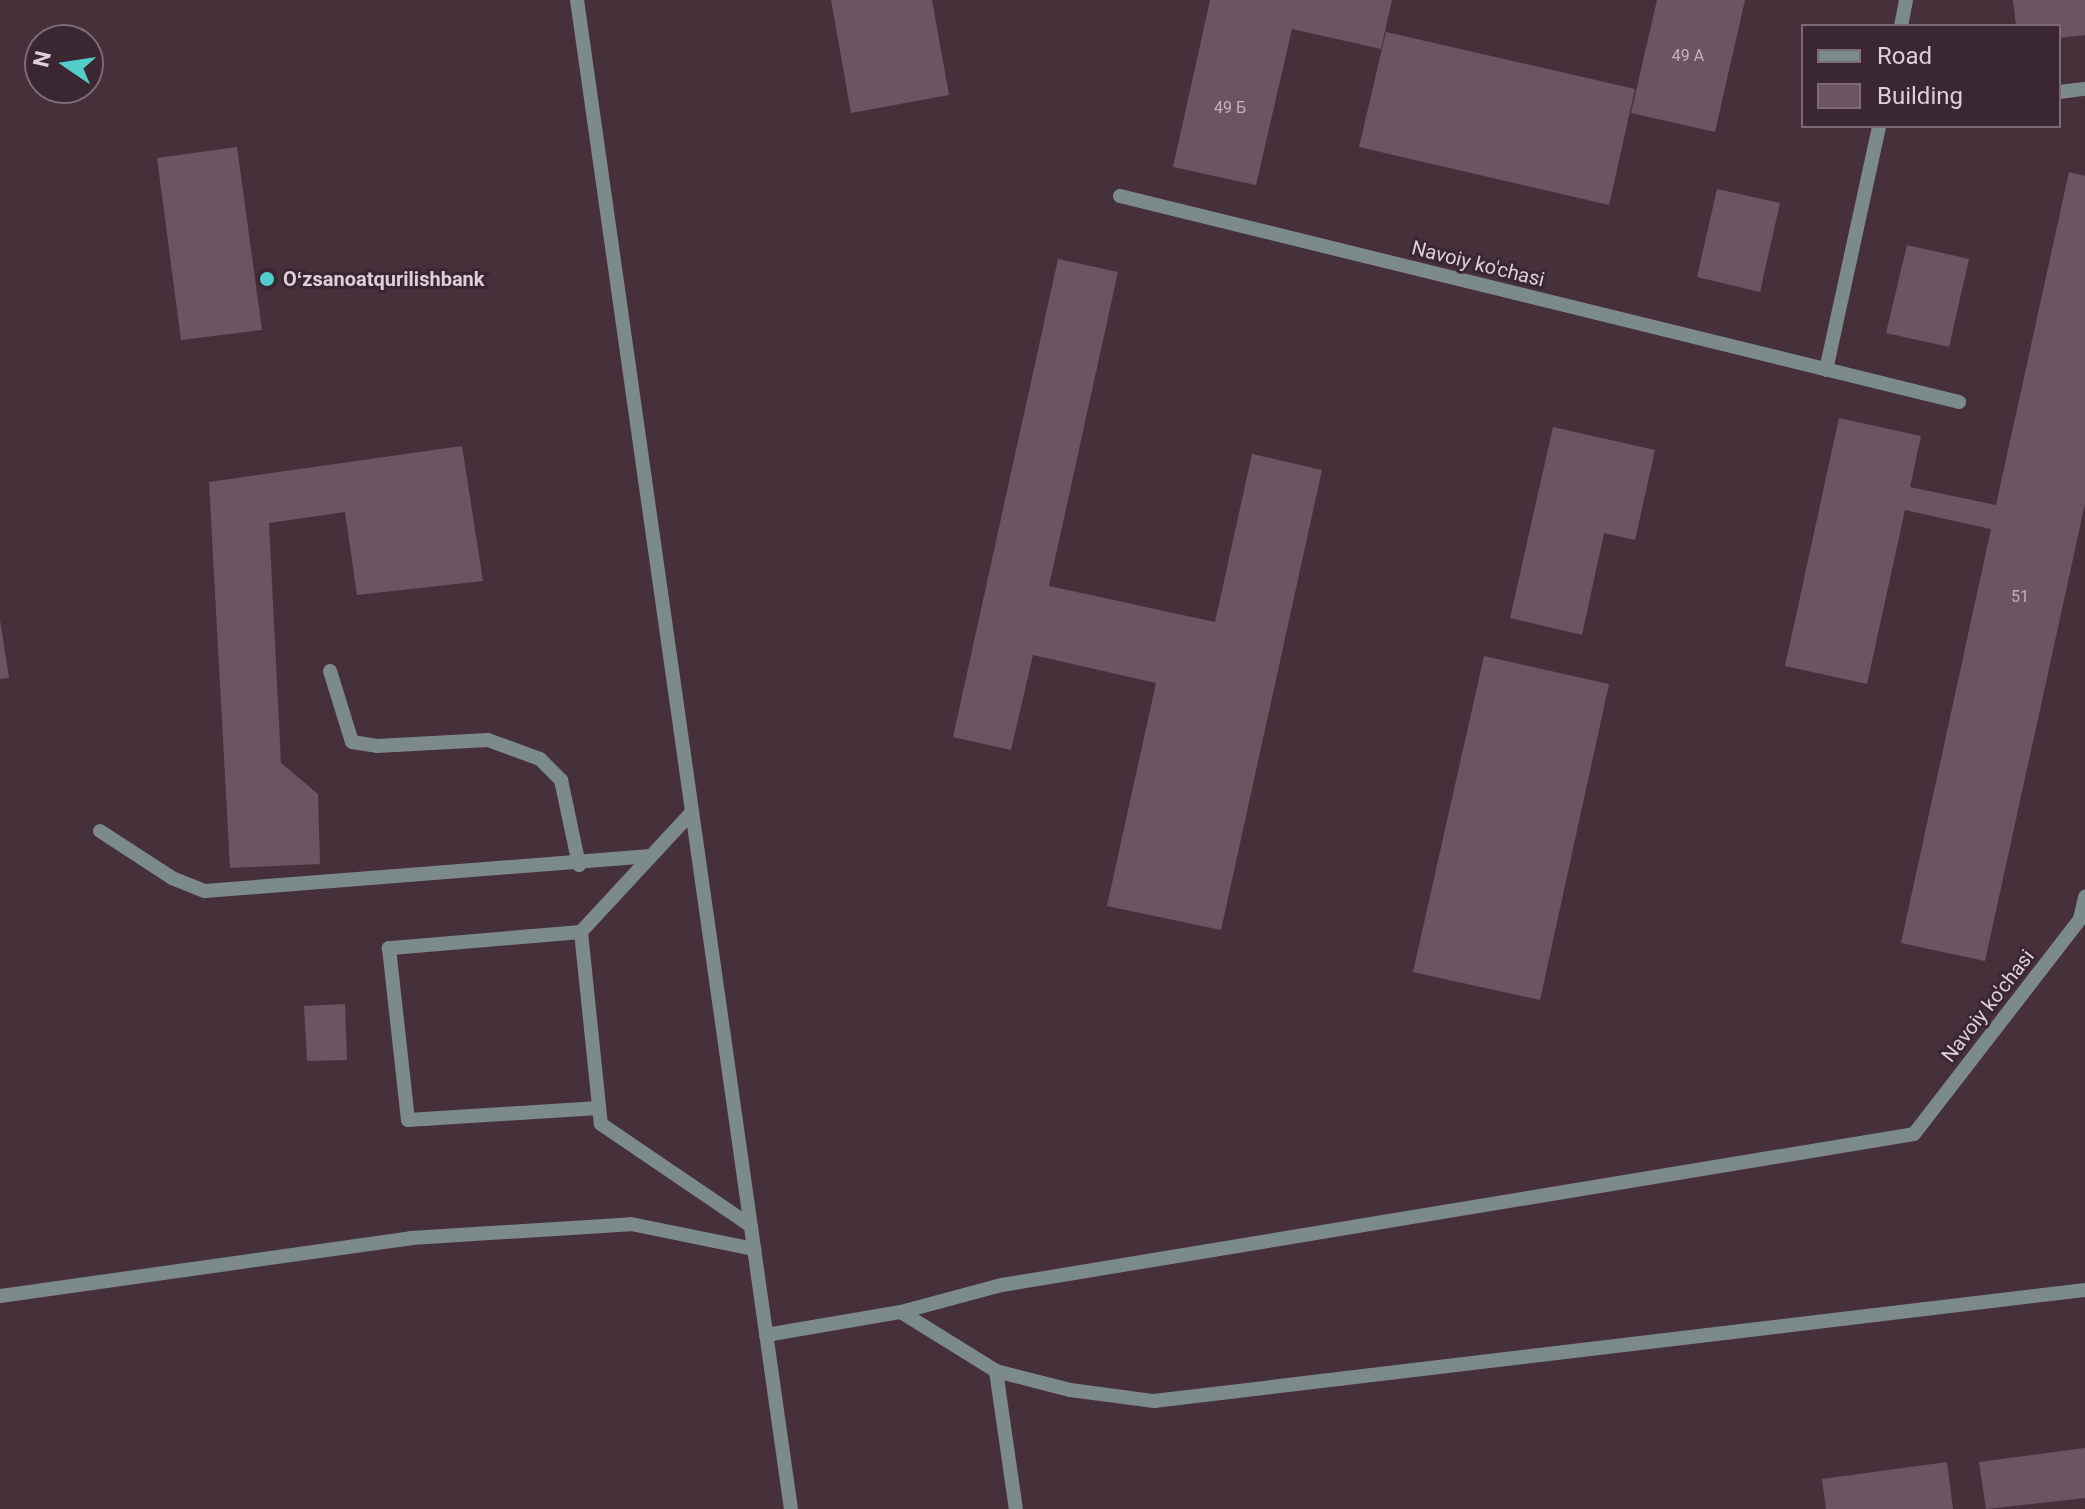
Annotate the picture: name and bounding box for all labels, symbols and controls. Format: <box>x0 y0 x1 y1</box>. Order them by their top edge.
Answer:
north arrow <box>24 24 104 104</box>
legend <box>1801 24 2061 128</box>
text: Road <box>1877 42 1932 70</box>
house number: 49 А <box>1672 46 1704 66</box>
text: N <box>28 49 56 69</box>
text: Building <box>1877 82 1963 110</box>
house number: 49 Б <box>1214 98 1246 118</box>
street label: Navoiy ko'chasi <box>1409 236 1547 292</box>
place label: Oʻzsanoatqurilishbank <box>283 267 484 291</box>
marker: Oʻzsanoatqurilishbank <box>258 270 276 288</box>
house number: 51 <box>2011 587 2029 607</box>
street label: Navoiy ko'chasi <box>1937 945 2039 1067</box>

